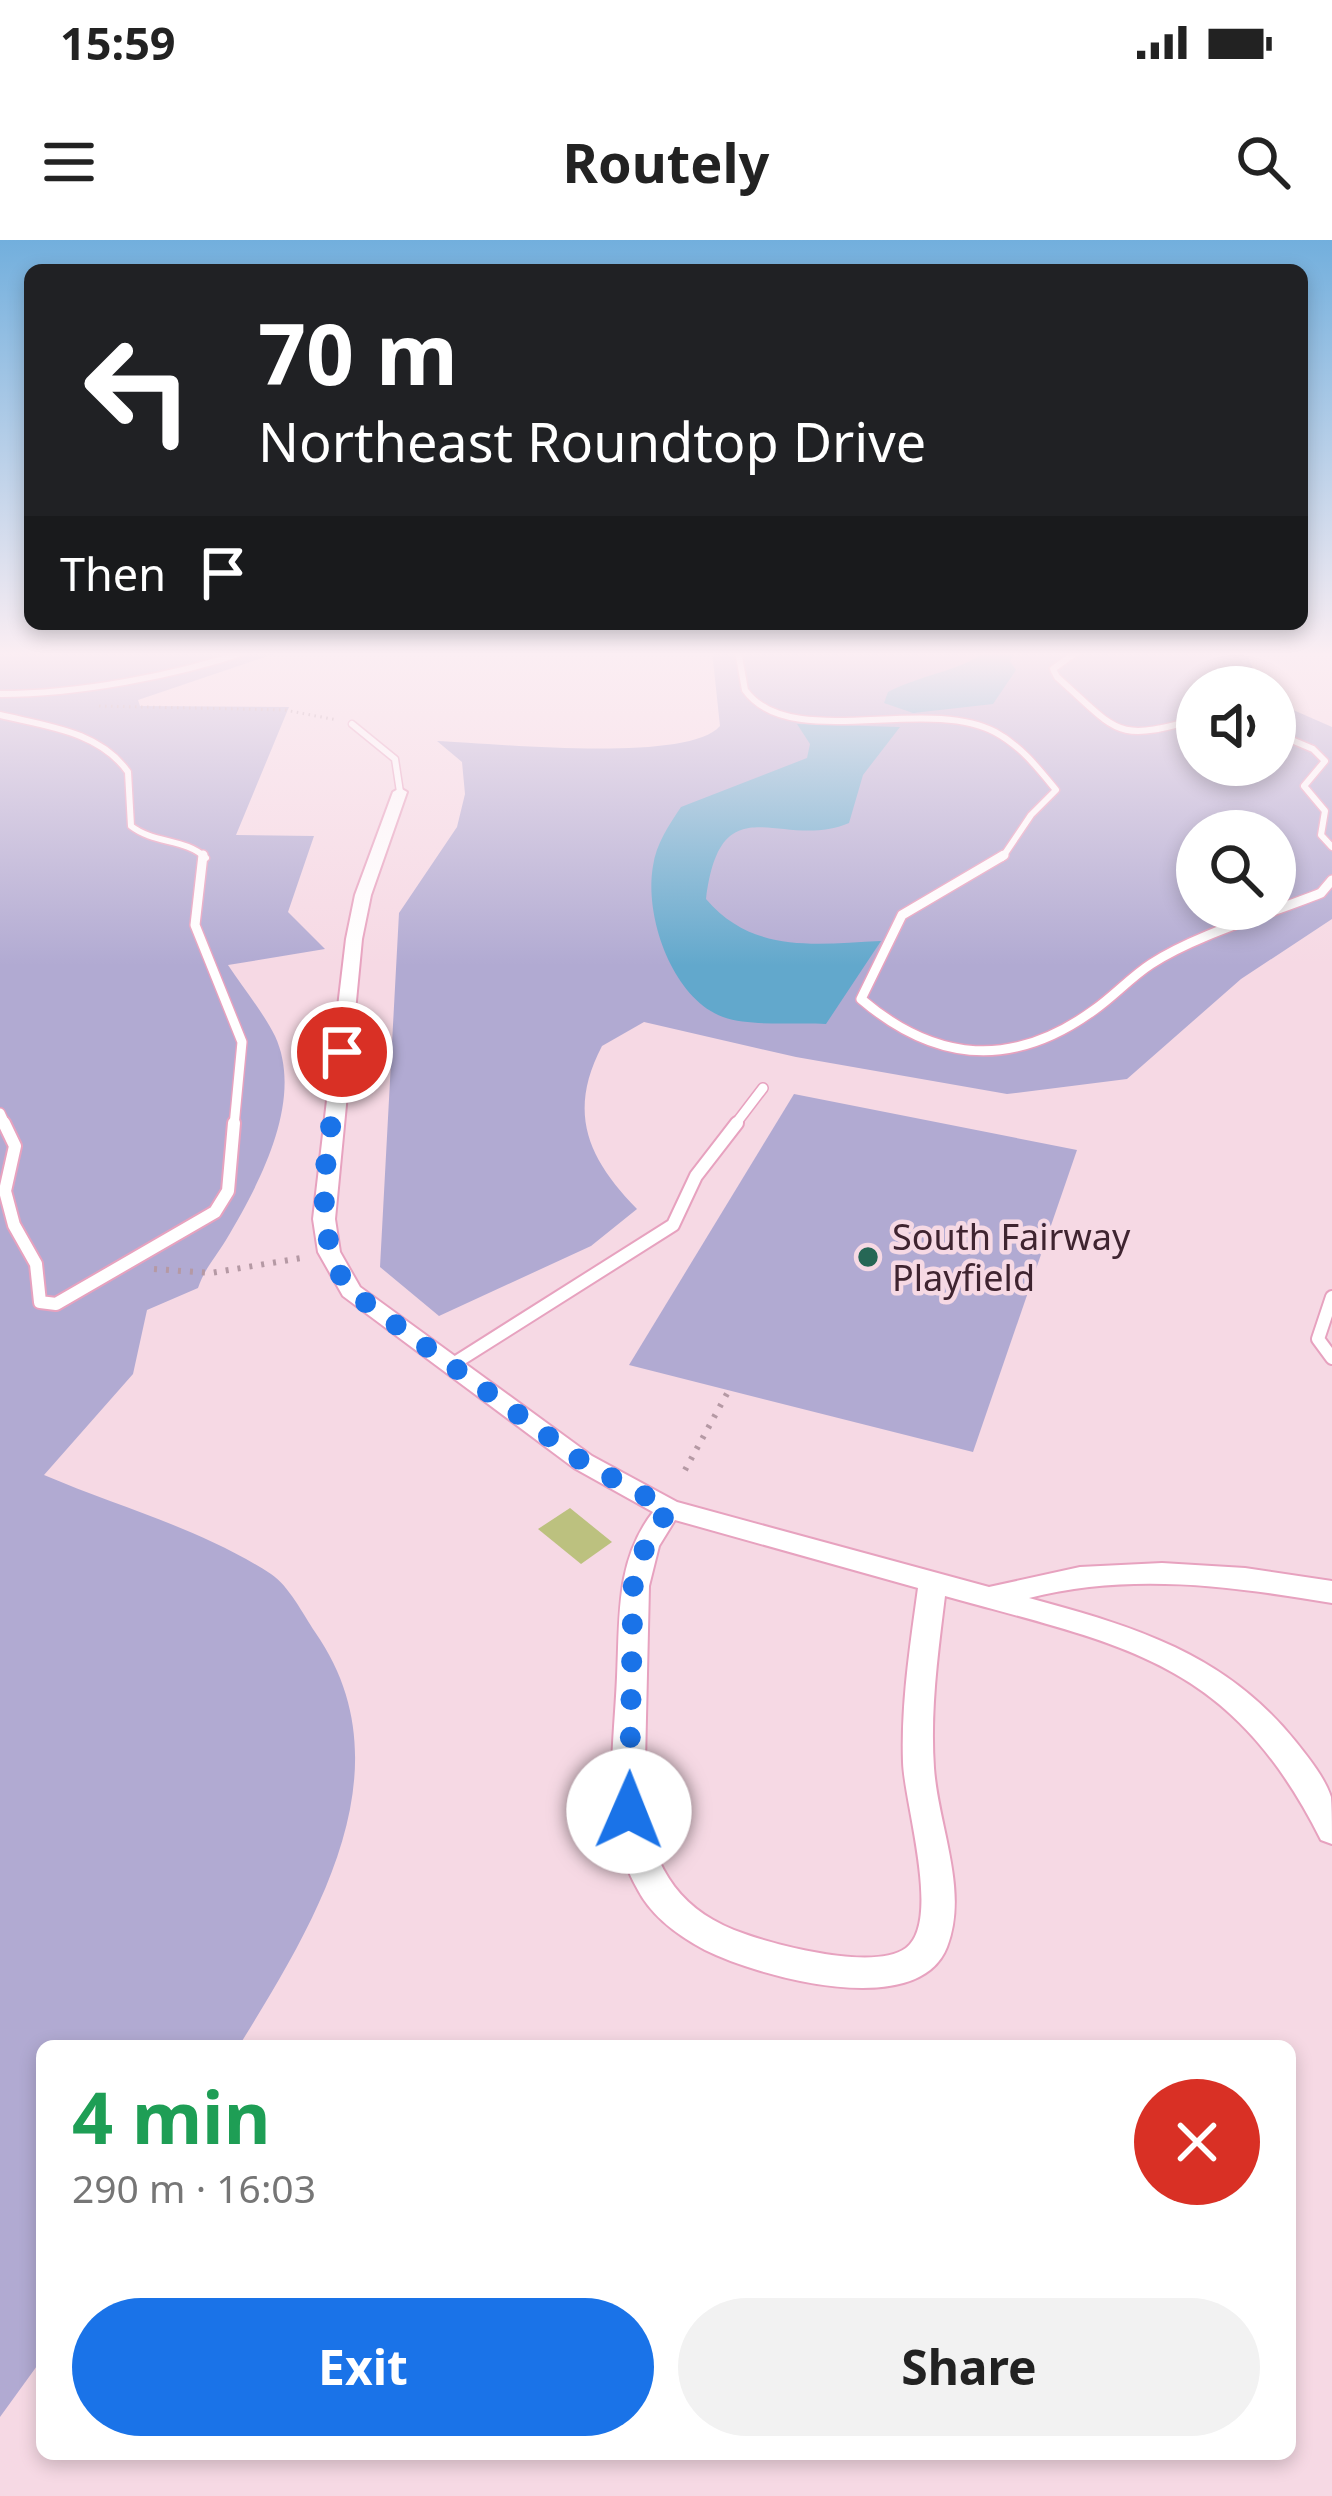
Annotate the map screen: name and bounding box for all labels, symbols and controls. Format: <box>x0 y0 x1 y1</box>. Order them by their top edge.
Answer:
text: 15:59 <box>60 12 176 73</box>
text: Routely <box>563 125 769 199</box>
icon: menu <box>36 129 102 195</box>
icon: search <box>1230 129 1296 195</box>
text: 70 m <box>258 295 458 410</box>
icon: left <box>60 312 216 468</box>
text: Northeast Roundtop Drive <box>258 404 926 478</box>
icon: arrive <box>190 540 256 606</box>
text: Then <box>60 543 166 604</box>
map controls <box>1176 666 1296 930</box>
button: sound <box>1176 666 1296 786</box>
button: search <box>1176 810 1296 930</box>
pin <box>291 1001 393 1103</box>
icon: arrive <box>309 1019 375 1085</box>
place label: South Fairway Playfield <box>892 1212 1131 1302</box>
marker: South Fairway Playfield <box>855 1244 881 1270</box>
position arrow <box>566 1748 692 1874</box>
text: 4 min <box>72 2067 270 2165</box>
button: close <box>1134 2079 1260 2205</box>
text: 290 m · 16:03 <box>72 2161 316 2214</box>
button: Exit <box>72 2298 654 2436</box>
button: Share <box>678 2298 1260 2436</box>

